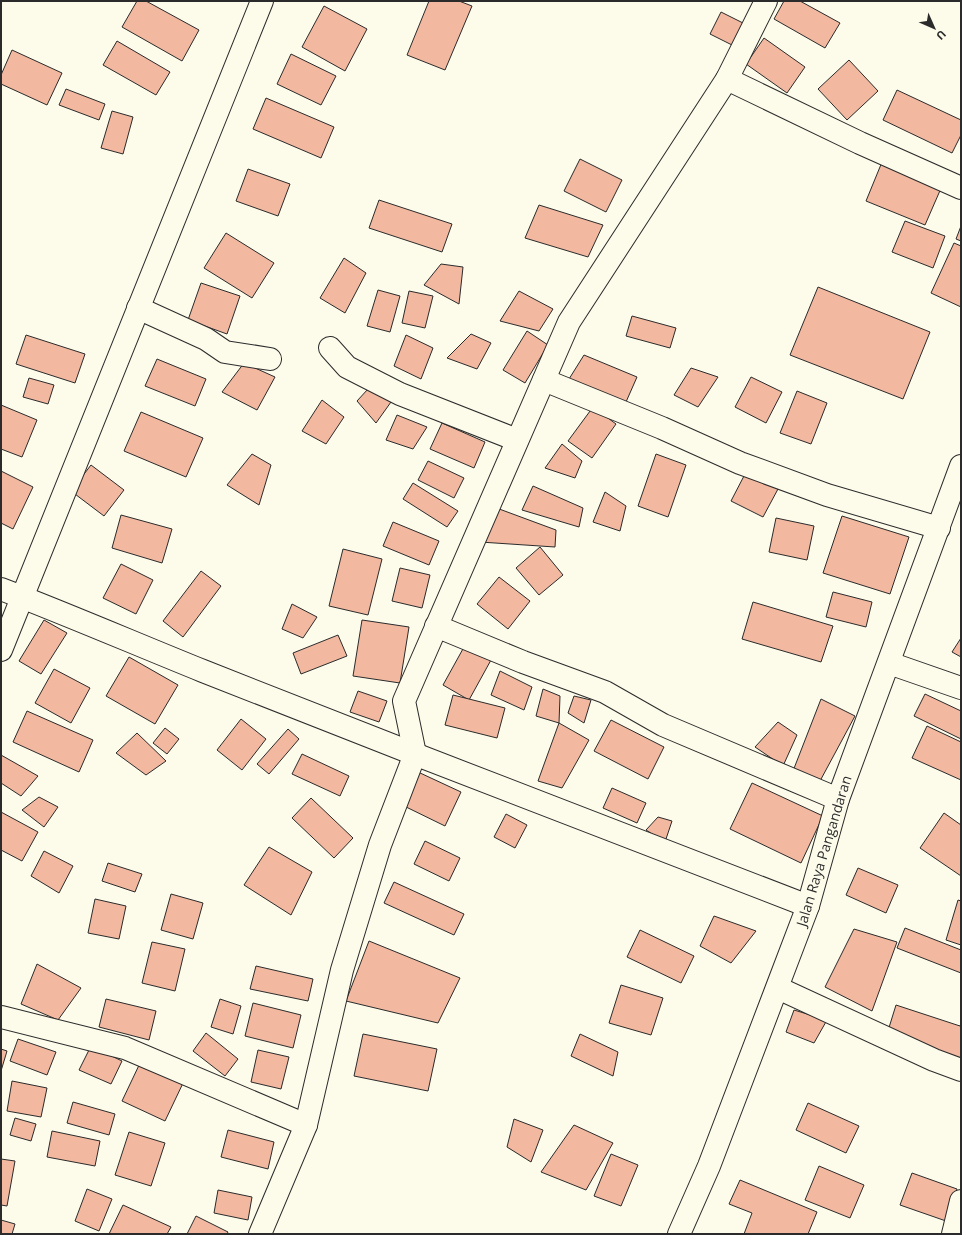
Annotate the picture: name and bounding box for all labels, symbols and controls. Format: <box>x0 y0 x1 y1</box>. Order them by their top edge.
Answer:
north arrow <box>914 8 954 48</box>
text: U <box>933 27 950 44</box>
street label: Jalan Raya Pangandaran <box>791 773 856 931</box>

